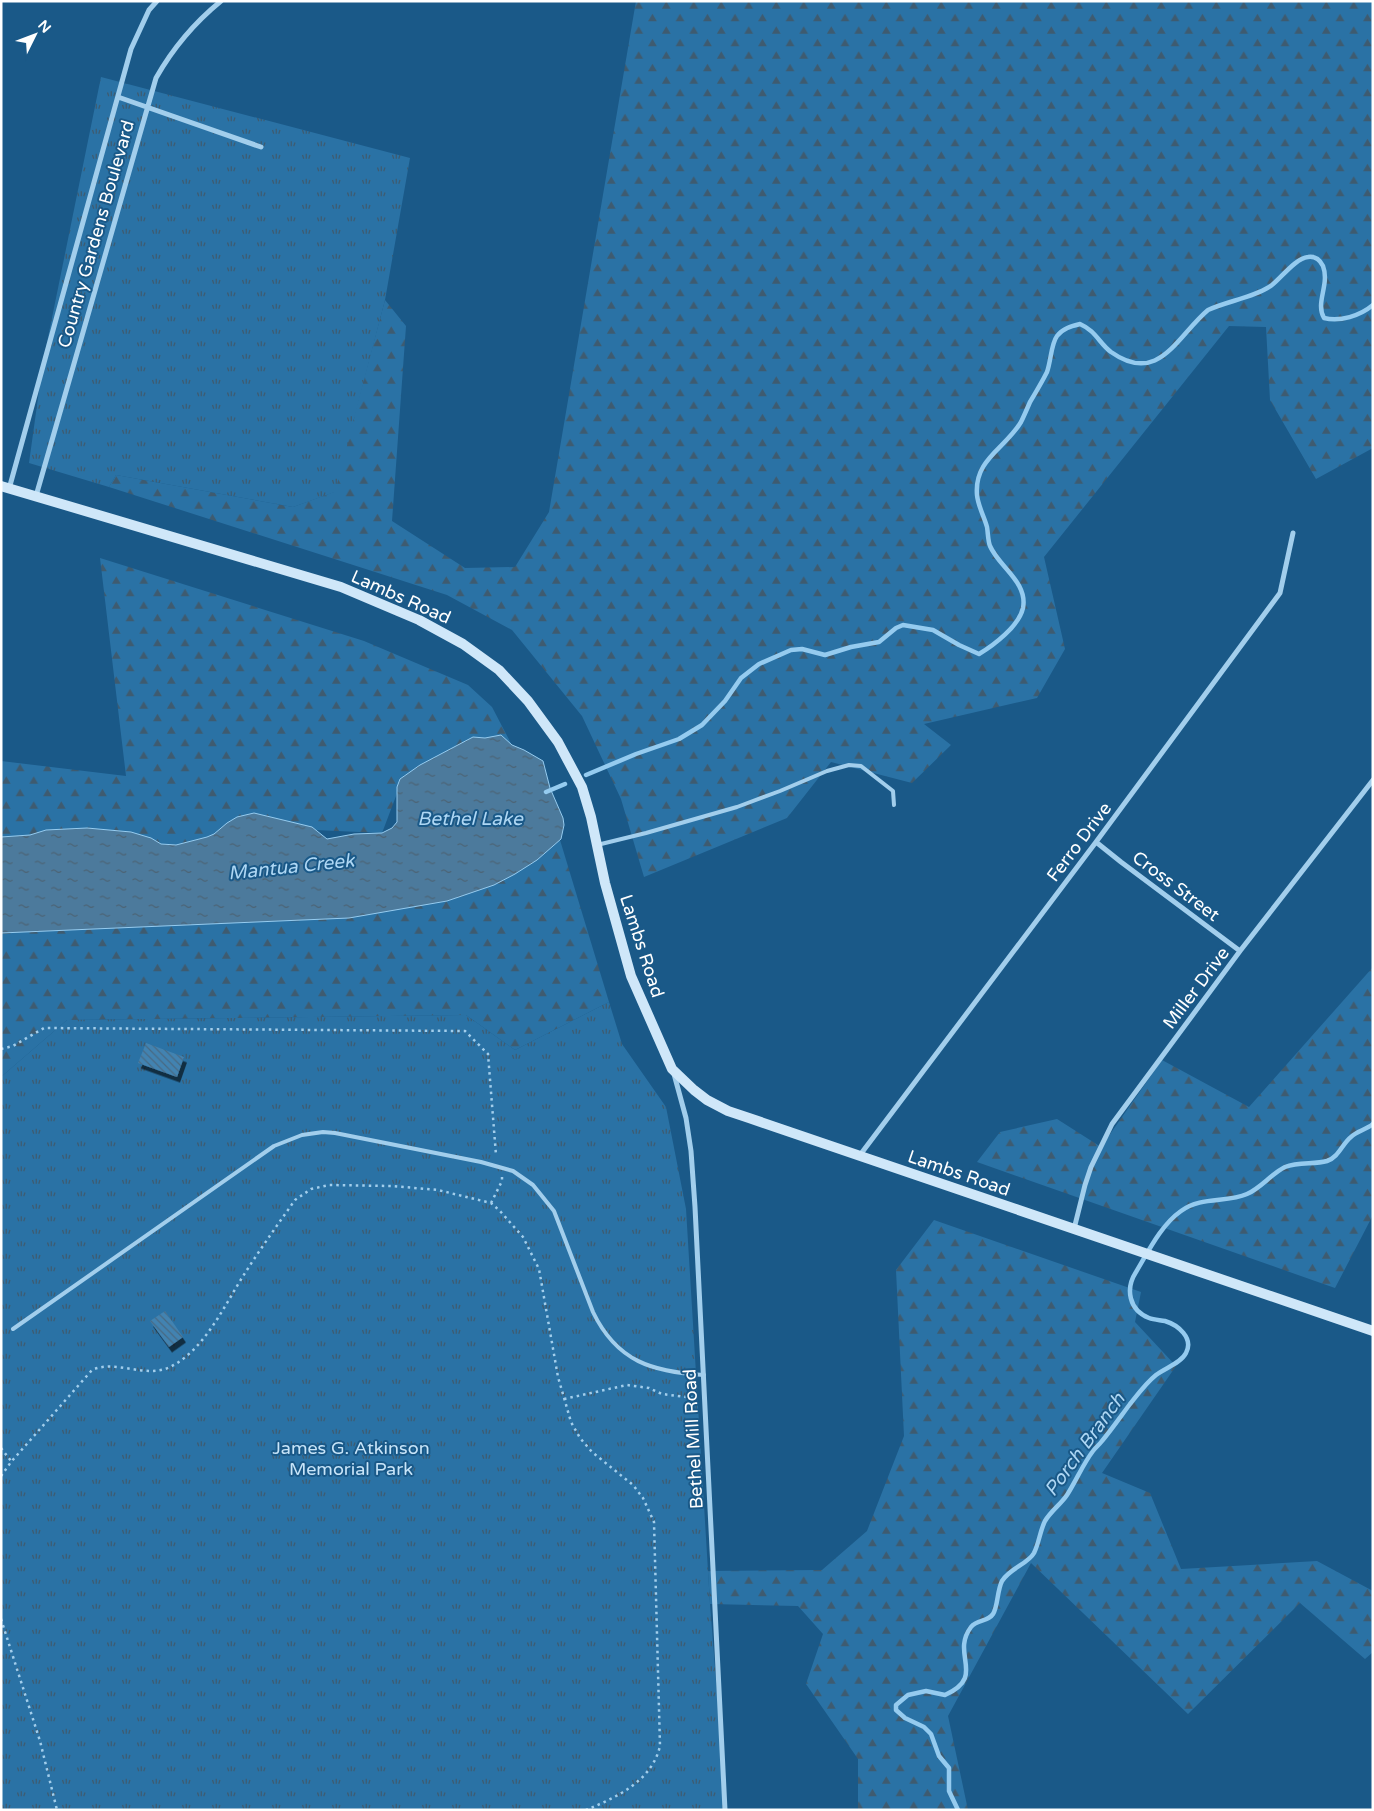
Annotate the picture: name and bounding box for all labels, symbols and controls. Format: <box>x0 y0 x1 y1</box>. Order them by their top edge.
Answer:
north arrow <box>10 10 60 60</box>
text: N <box>34 17 54 37</box>
street label: Country Gardens Boulevard <box>53 118 139 350</box>
street label: Lambs Road <box>348 565 454 629</box>
street label: Ferro Drive <box>1042 798 1116 886</box>
water label: Bethel Lake <box>417 808 524 830</box>
street label: Cross Street <box>1128 846 1224 926</box>
water label: Mantua Creek <box>227 849 357 885</box>
street label: Lambs Road <box>615 892 669 1000</box>
street label: Miller Drive <box>1158 943 1234 1033</box>
street label: Lambs Road <box>905 1145 1013 1201</box>
street label: Bethel Mill Road <box>678 1368 708 1510</box>
water label: Porch Branch <box>1040 1388 1130 1500</box>
park label: James G. Atkinson Memorial Park <box>272 1437 430 1480</box>

